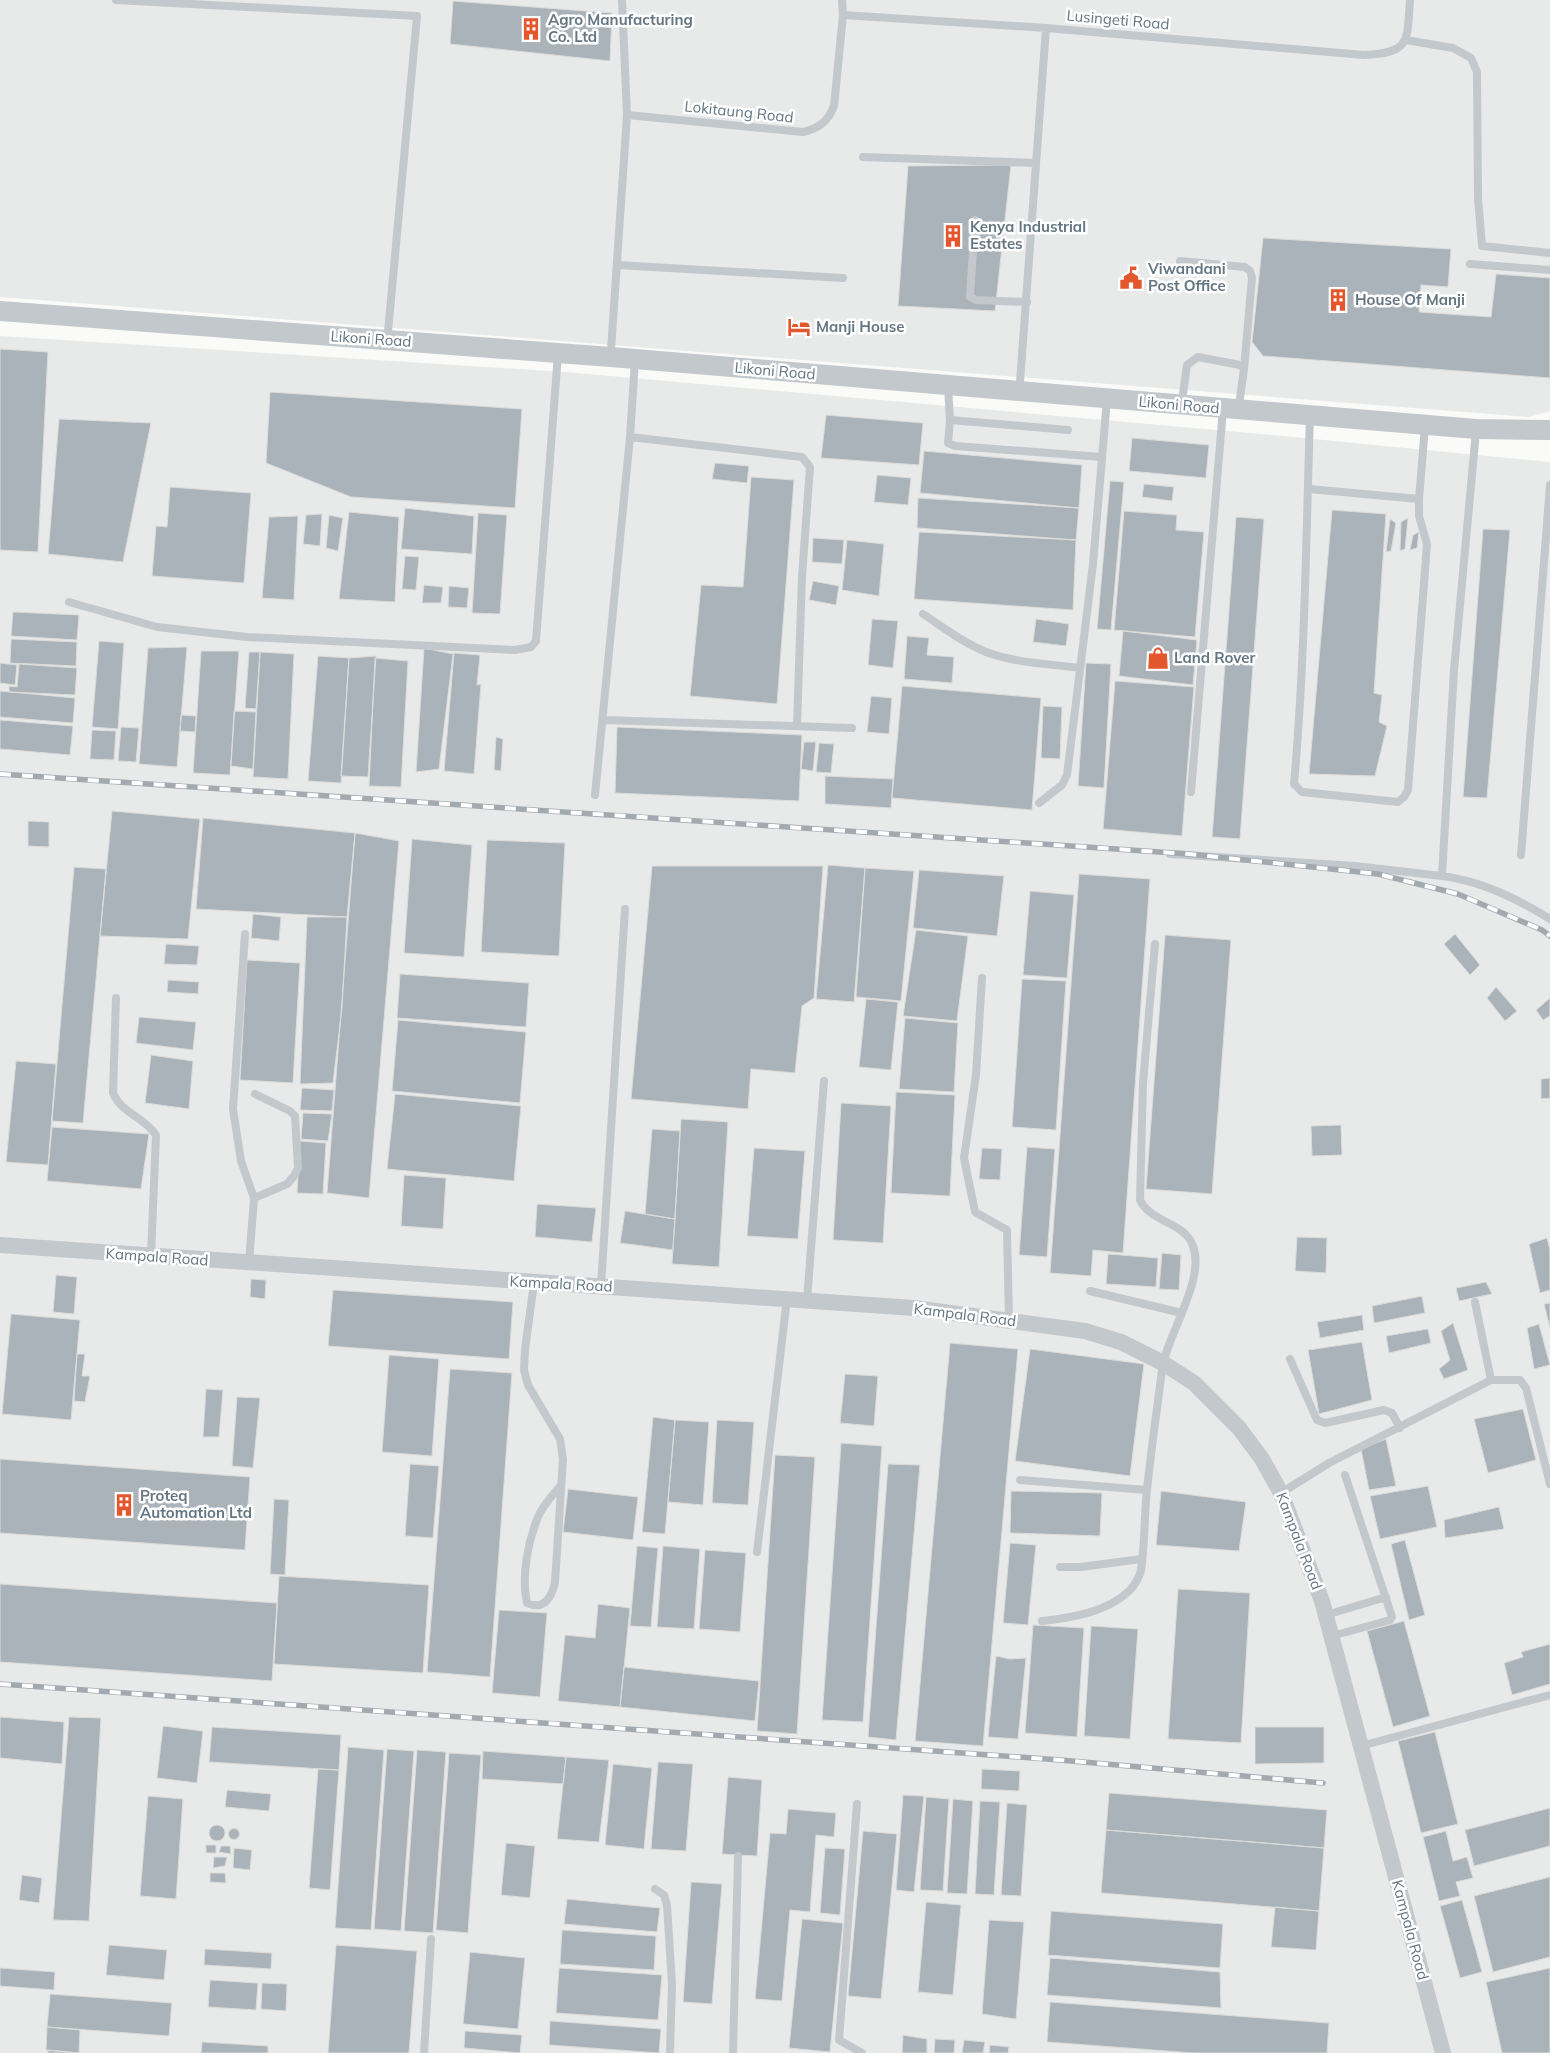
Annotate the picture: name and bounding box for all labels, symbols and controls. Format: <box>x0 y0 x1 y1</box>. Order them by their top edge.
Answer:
street label: Lusingeti Road <box>1066 6 1170 33</box>
place label: Agro Manufacturing Co. Ltd <box>548 10 693 46</box>
building icon: Agro Manufacturing Co. Ltd <box>518 16 544 42</box>
street label: Lokitaung Road <box>684 96 794 127</box>
place label: Kenya Industrial Estates <box>970 217 1086 253</box>
building icon: Kenya Industrial Estates <box>940 223 966 249</box>
place label: Viwandani Post Office <box>1147 259 1226 295</box>
public building icon: Viwandani Post Office <box>1118 265 1144 291</box>
building icon: House Of Manji <box>1325 287 1351 313</box>
place label: House Of Manji <box>1355 290 1465 309</box>
hotel icon: Manji House <box>786 314 812 340</box>
place label: Manji House <box>816 317 905 336</box>
street label: Likoni Road <box>330 326 412 351</box>
street label: Likoni Road <box>734 358 816 383</box>
street label: Likoni Road <box>1138 392 1220 417</box>
shop icon: Land Rover <box>1145 645 1171 671</box>
place label: Land Rover <box>1174 648 1255 667</box>
street label: Kampala Road <box>105 1243 209 1270</box>
street label: Kampala Road <box>509 1271 613 1296</box>
street label: Kampala Road <box>913 1299 1017 1330</box>
place label: Proteq Automation Ltd <box>140 1486 252 1522</box>
street label: Kampala Road <box>1272 1489 1327 1592</box>
building icon: Proteq Automation Ltd <box>111 1492 137 1518</box>
street label: Kampala Road <box>1388 1878 1433 1982</box>

